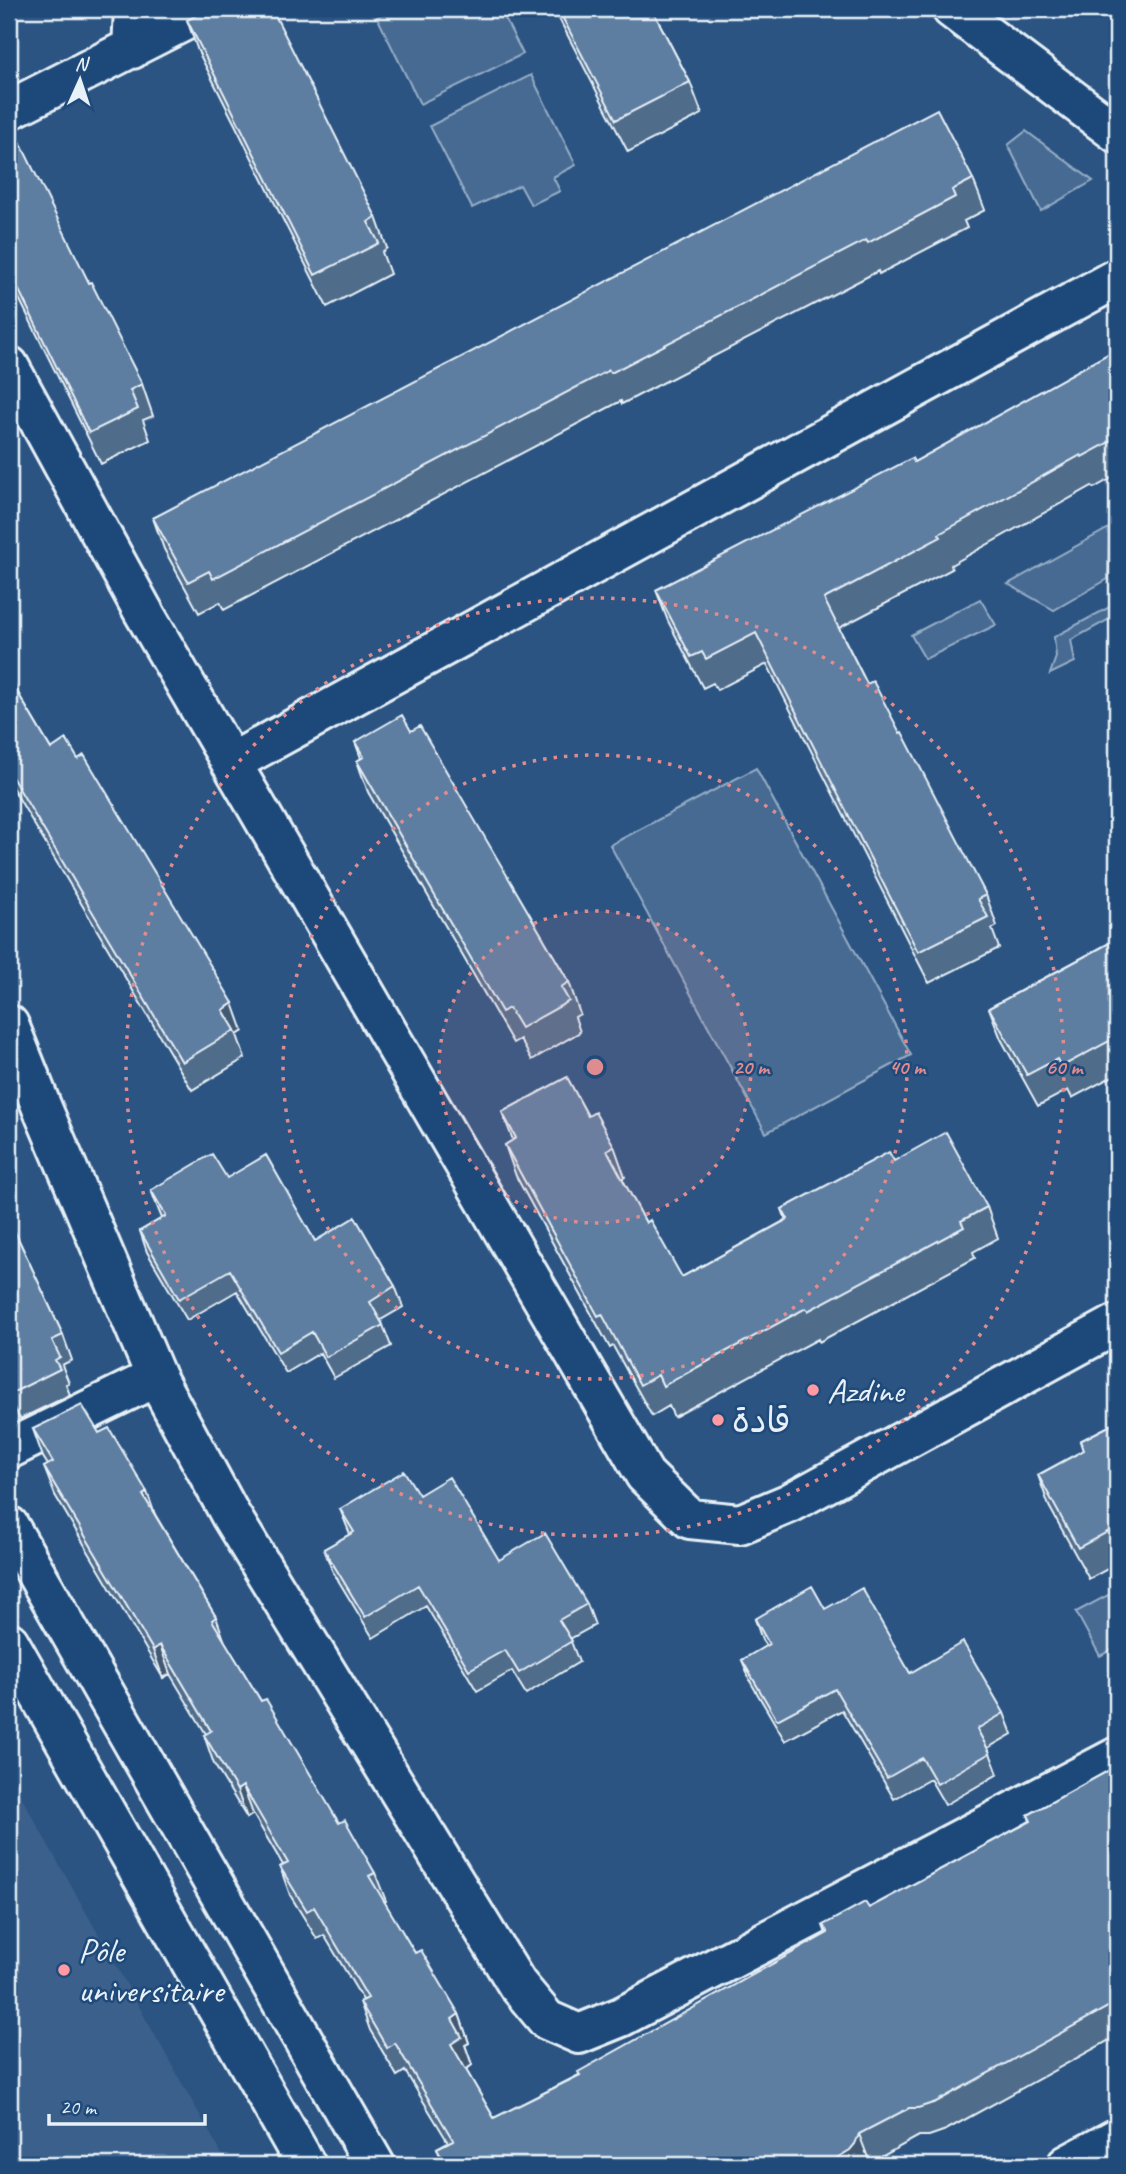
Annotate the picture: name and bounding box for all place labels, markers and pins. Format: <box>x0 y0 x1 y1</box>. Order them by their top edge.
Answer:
centre of rings <box>583 1055 607 1079</box>
place label: Azdine <box>827 1368 906 1413</box>
marker: Azdine <box>805 1382 821 1398</box>
place label: قادة <box>732 1398 791 1443</box>
marker: قادة <box>710 1412 726 1428</box>
place label: Pôle universitaire <box>78 1928 226 2013</box>
marker: Pôle universitaire <box>56 1962 72 1978</box>

